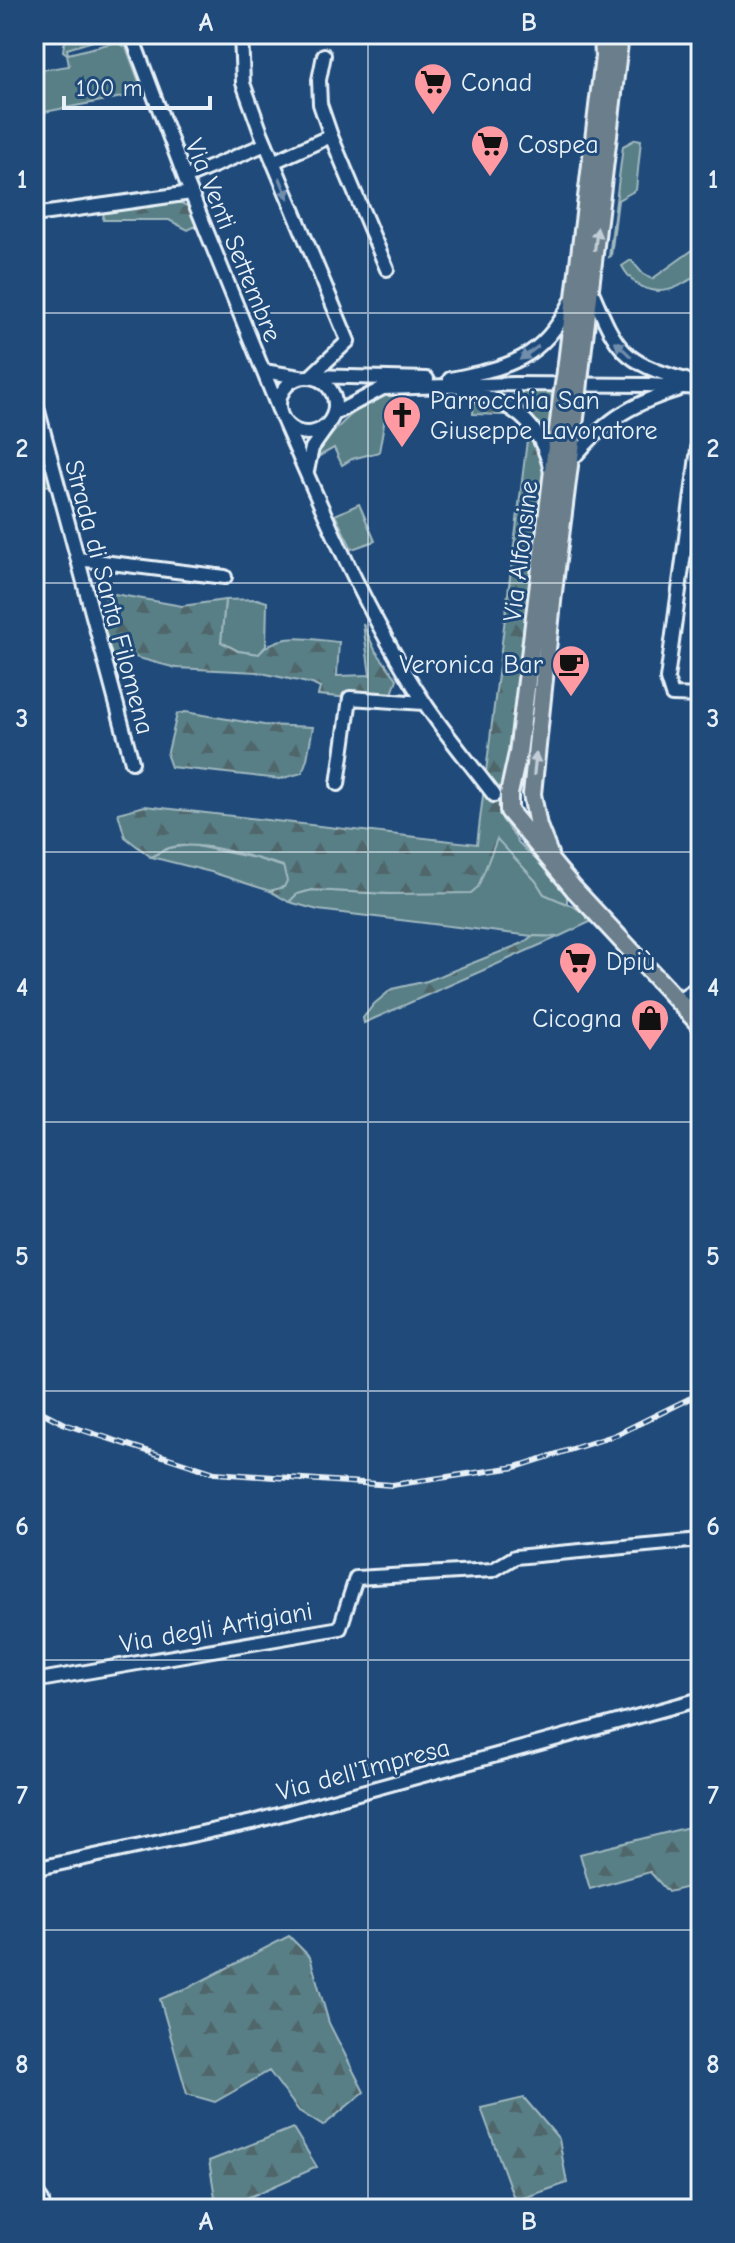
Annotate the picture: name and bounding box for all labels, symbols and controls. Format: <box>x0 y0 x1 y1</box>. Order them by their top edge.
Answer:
text: A <box>199 8 214 38</box>
text: B <box>521 8 537 38</box>
scale bar <box>64 60 210 110</box>
supermarket icon: Conad <box>412 61 454 116</box>
place label: Conad <box>461 68 532 98</box>
text: 100 m <box>76 74 143 102</box>
supermarket icon: Cospea <box>469 123 511 178</box>
place label: Cospea <box>518 130 599 160</box>
street label: Via Venti Settembre <box>179 134 288 346</box>
text: 1 <box>17 165 27 195</box>
text: 1 <box>708 165 718 195</box>
one-way arrow <box>278 176 291 200</box>
one-way arrow <box>590 226 603 251</box>
one-way arrow <box>614 340 633 359</box>
one-way arrow <box>518 345 540 361</box>
place label: Parrocchia San Giuseppe Lavoratore <box>430 386 658 446</box>
church icon: Parrocchia San Giuseppe Lavoratore <box>381 394 423 449</box>
text: 2 <box>16 434 28 464</box>
text: 2 <box>707 434 719 464</box>
street label: Strada di Santa Filomena <box>58 457 160 738</box>
street label: Via Alfonsine <box>497 479 545 623</box>
cafe icon: Veronica Bar <box>550 643 592 698</box>
place label: Veronica Bar <box>399 650 544 680</box>
text: 3 <box>16 704 28 734</box>
text: 3 <box>707 704 719 734</box>
one-way arrow <box>529 751 542 776</box>
supermarket icon: Dpiù <box>557 940 599 995</box>
place label: Dpiù <box>606 947 655 977</box>
text: 4 <box>16 973 28 1003</box>
text: 4 <box>707 973 719 1003</box>
shop icon: Cicogna <box>629 997 671 1052</box>
place label: Cicogna <box>532 1004 622 1034</box>
text: 5 <box>15 1242 29 1272</box>
text: 5 <box>706 1242 720 1272</box>
text: 6 <box>15 1512 29 1542</box>
text: 6 <box>706 1512 720 1542</box>
street label: Via degli Artigiani <box>118 1596 315 1660</box>
street label: Via dell'Impresa <box>274 1732 453 1807</box>
text: 7 <box>16 1781 28 1811</box>
text: 7 <box>707 1781 719 1811</box>
text: 8 <box>15 2050 29 2080</box>
text: 8 <box>706 2050 720 2080</box>
text: A <box>199 2207 214 2237</box>
text: B <box>521 2207 537 2237</box>

